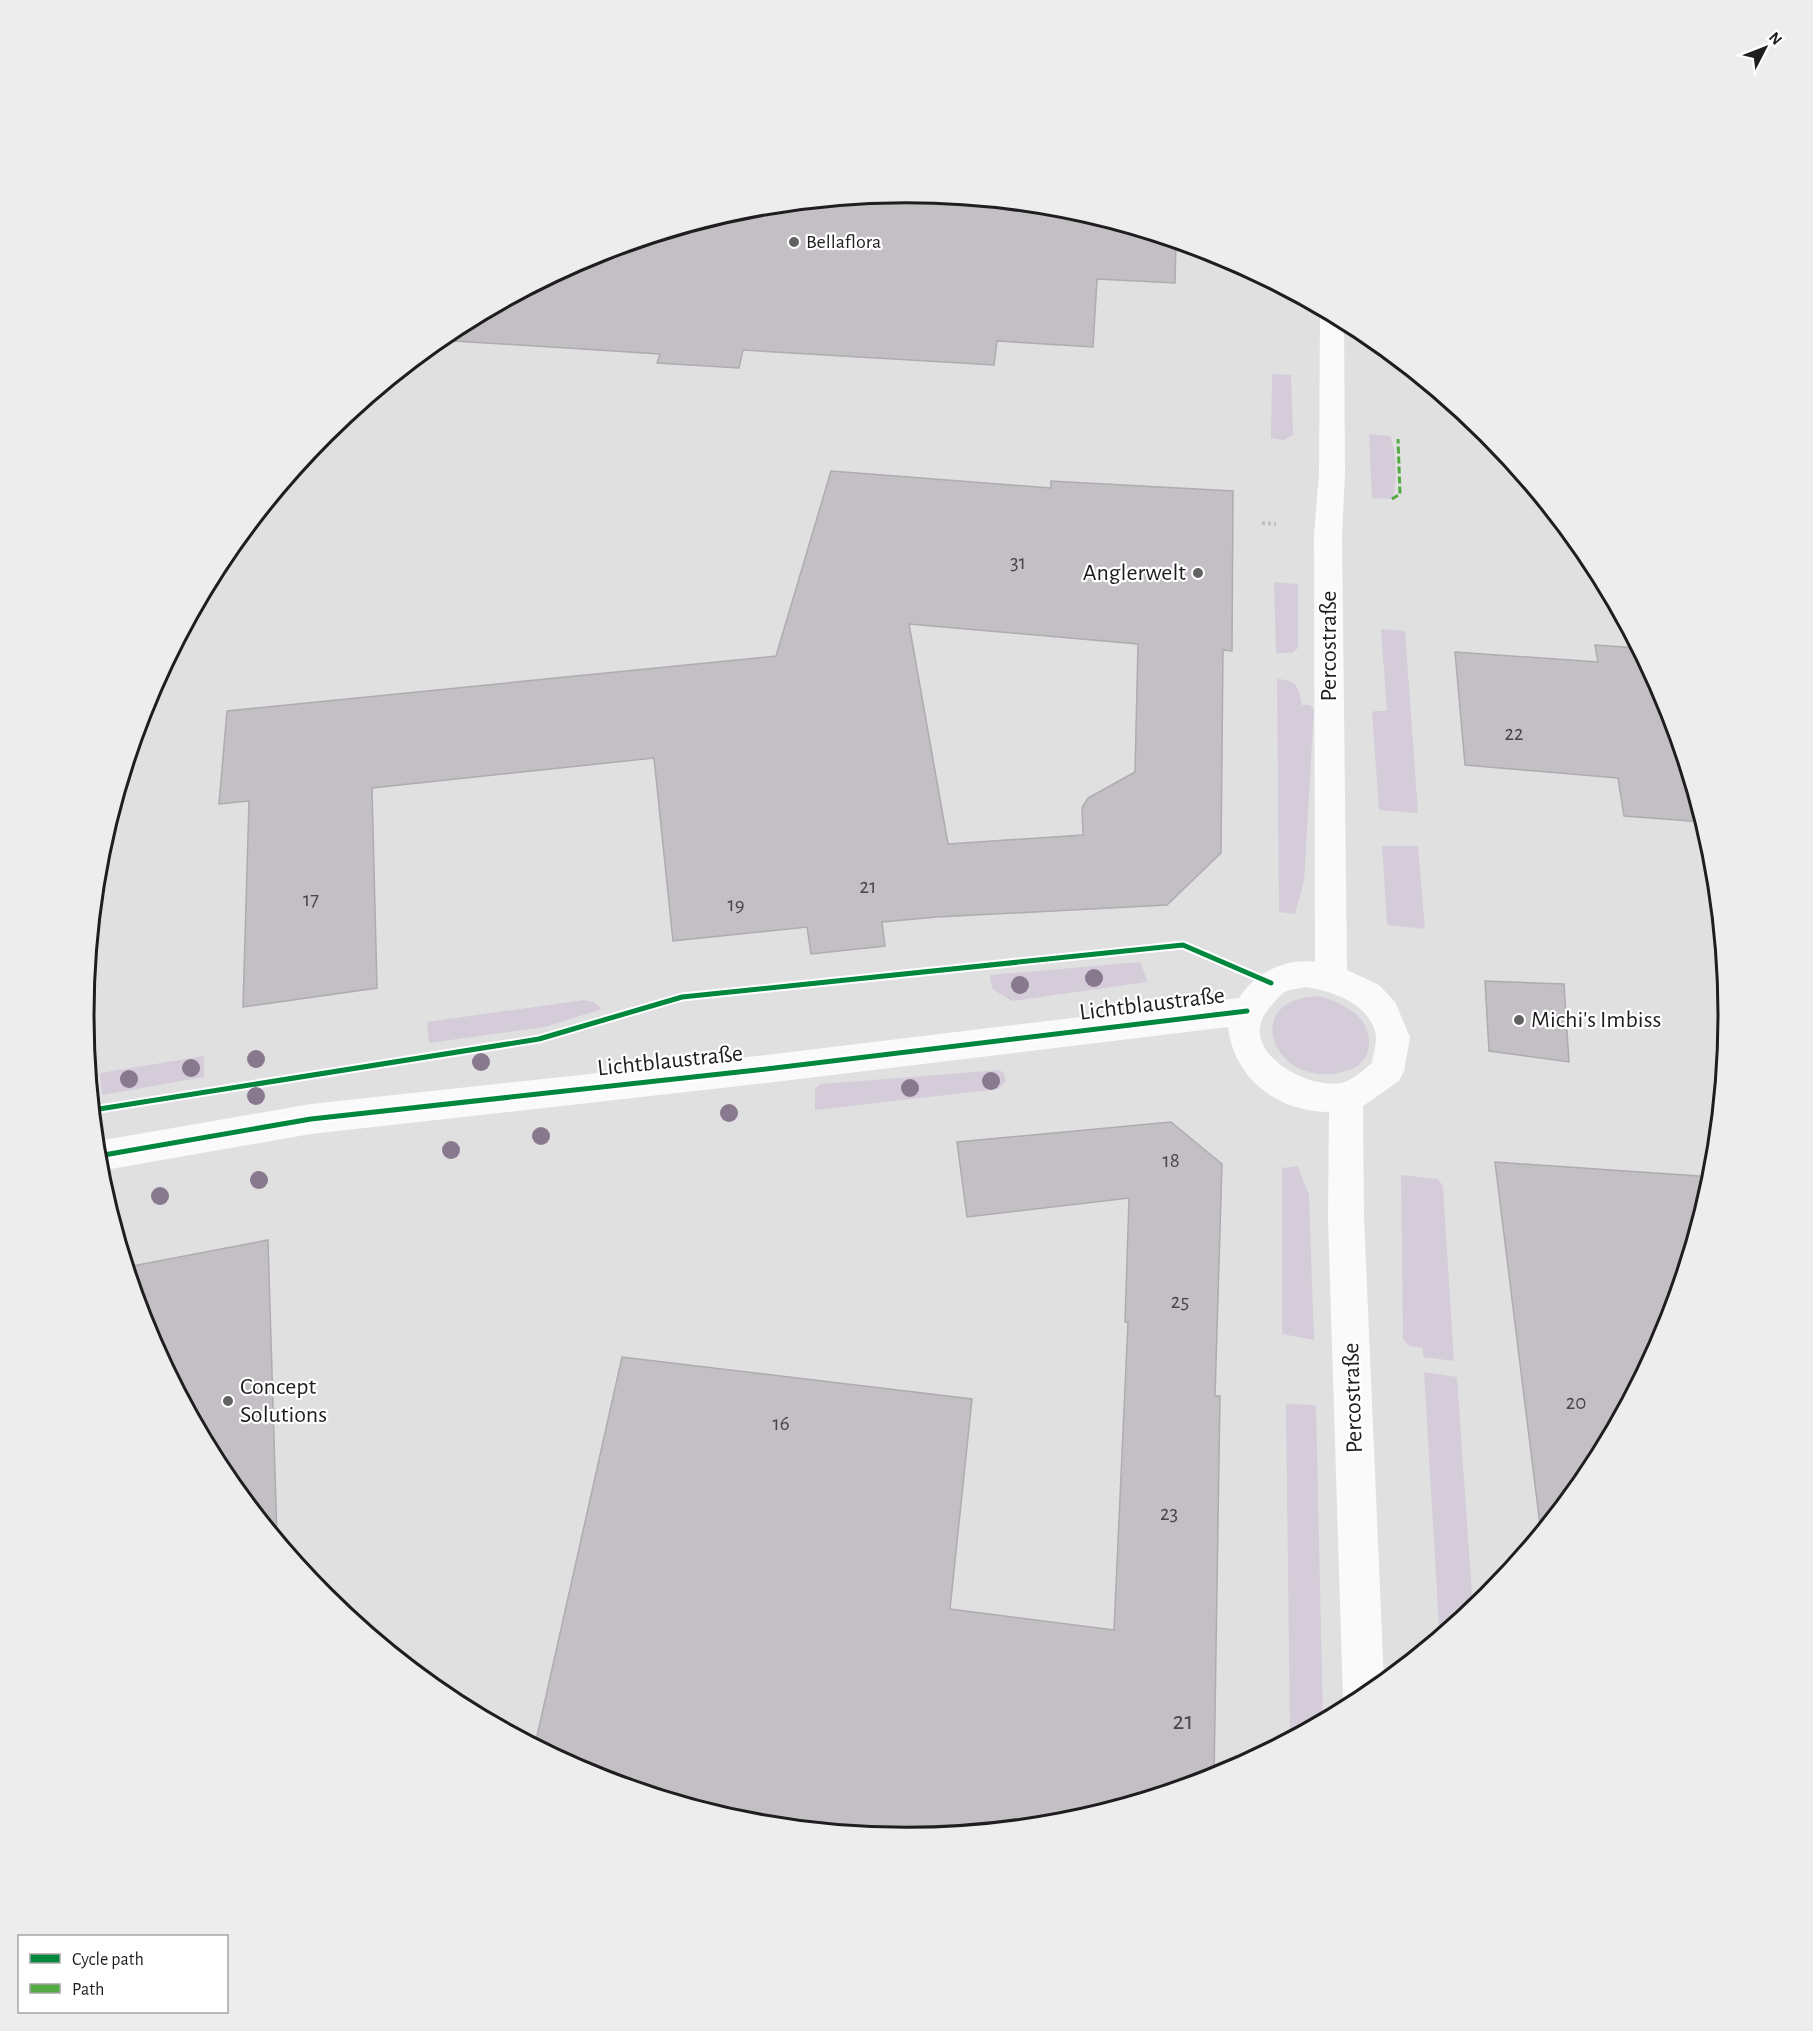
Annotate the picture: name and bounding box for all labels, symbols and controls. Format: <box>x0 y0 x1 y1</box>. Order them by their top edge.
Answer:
north arrow <box>1735 18 1795 78</box>
text: N <box>1766 29 1785 48</box>
place label: Bellaflora <box>806 232 881 252</box>
marker: Bellaflora <box>787 235 801 249</box>
house number: 31 <box>1010 552 1026 573</box>
place label: Anglerwelt <box>1083 561 1186 585</box>
marker: Anglerwelt <box>1191 566 1205 580</box>
street label: Percostraße <box>1317 591 1341 701</box>
house number: 22 <box>1504 723 1524 744</box>
house number: 21 <box>860 876 876 897</box>
house number: 17 <box>303 889 319 910</box>
house number: 19 <box>727 894 745 915</box>
street label: Lichtblaustraße <box>1078 983 1226 1025</box>
place label: Michi's Imbiss <box>1531 1008 1661 1032</box>
marker: Michi's Imbiss <box>1512 1013 1526 1027</box>
street label: Lichtblaustraße <box>596 1041 744 1081</box>
house number: 18 <box>1162 1150 1180 1171</box>
house number: 25 <box>1171 1291 1189 1312</box>
street label: Percostraße <box>1339 1342 1367 1454</box>
place label: Concept Solutions <box>240 1375 327 1427</box>
house number: 20 <box>1566 1392 1586 1413</box>
marker: Concept Solutions <box>221 1394 235 1408</box>
house number: 16 <box>772 1413 790 1434</box>
house number: 23 <box>1160 1503 1178 1524</box>
house number: 21 <box>1173 1708 1193 1734</box>
legend <box>18 1935 228 2013</box>
text: Cycle path <box>72 1951 144 1969</box>
text: Path <box>72 1981 104 1999</box>

